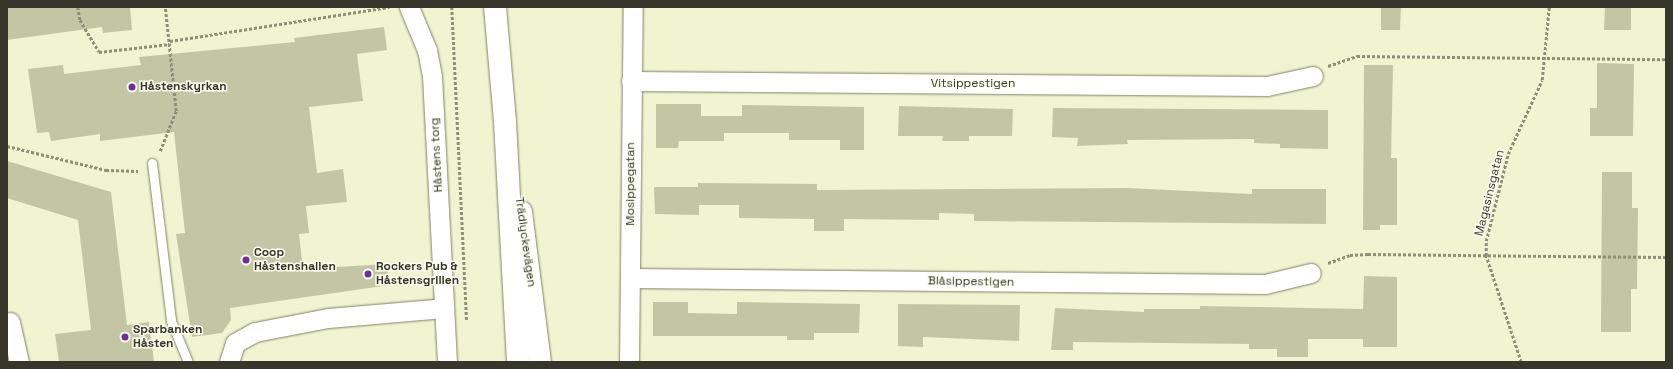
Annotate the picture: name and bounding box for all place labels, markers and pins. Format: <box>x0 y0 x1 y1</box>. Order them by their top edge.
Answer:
place label: Håstenskyrkan <box>140 80 227 94</box>
marker: Håstenskyrkan <box>127 82 137 92</box>
place label: Coop Håstenshallen <box>254 246 336 274</box>
marker: Coop Håstenshallen <box>241 255 251 265</box>
place label: Rockers Pub & Håstensgrillen <box>376 260 459 288</box>
marker: Rockers Pub & Håstensgrillen <box>363 269 373 279</box>
place label: Sparbanken Håsten <box>133 323 202 351</box>
marker: Sparbanken Håsten <box>120 332 130 342</box>

